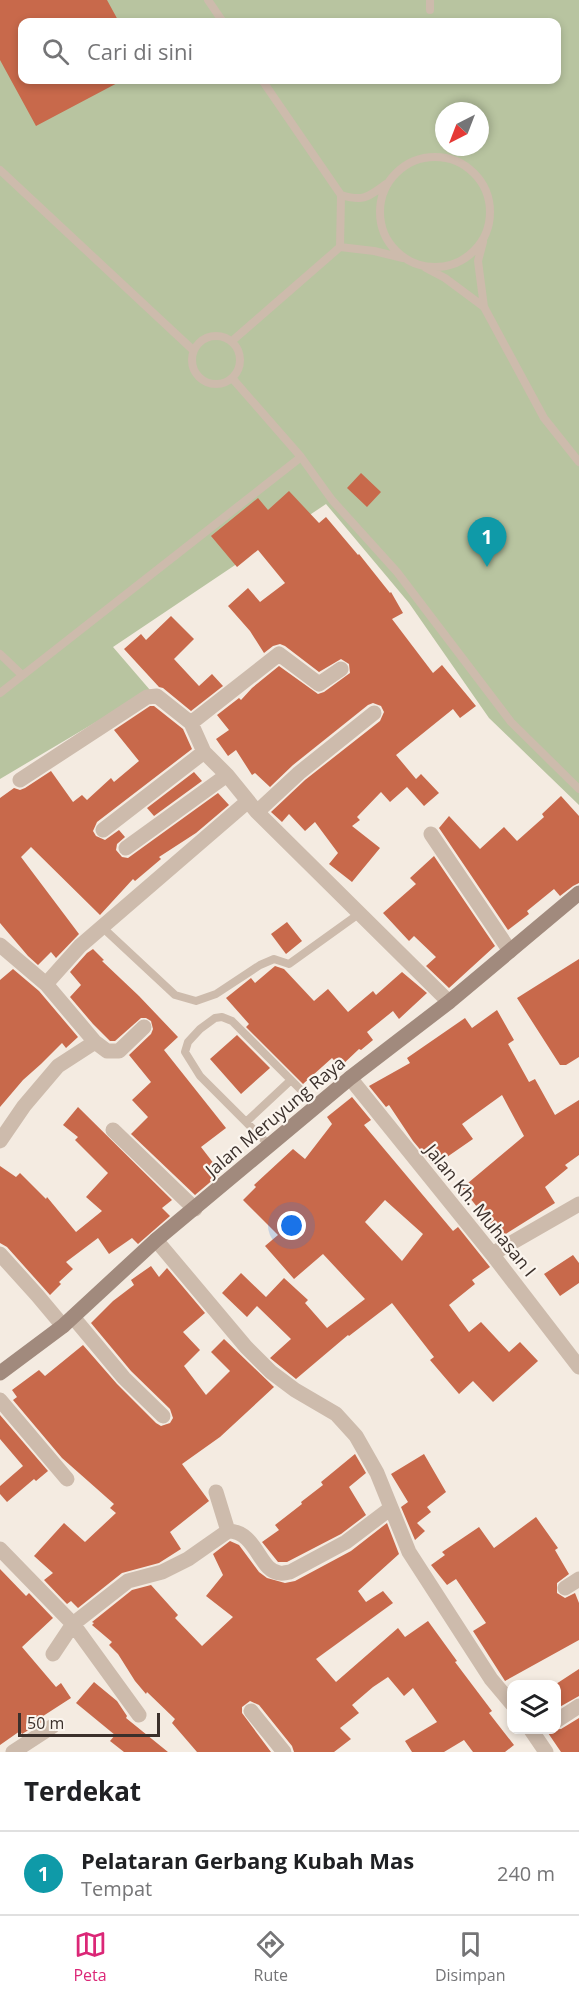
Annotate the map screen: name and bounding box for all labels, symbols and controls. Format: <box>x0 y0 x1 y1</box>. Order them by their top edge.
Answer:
search box <box>18 18 561 84</box>
icon: search <box>39 35 72 68</box>
text: Cari di sini <box>87 36 193 66</box>
north arrow <box>435 102 489 156</box>
pin: 1 <box>468 518 506 567</box>
street label: Jalan Meruyung Raya <box>199 1050 350 1183</box>
street label: Jalan Kh. Muhasan I <box>419 1137 542 1281</box>
your location <box>277 1211 306 1240</box>
map controls <box>507 1680 561 1734</box>
button: layers <box>507 1680 561 1734</box>
scale bar <box>18 1710 160 1738</box>
text: 50 m <box>27 1712 64 1734</box>
text: Terdekat <box>24 1773 141 1809</box>
text: Pelataran Gerbang Kubah Mas <box>81 1845 414 1875</box>
text: 1 <box>38 1860 49 1887</box>
text: 240 m <box>497 1860 555 1887</box>
text: Tempat <box>81 1875 152 1902</box>
tab: Peta <box>73 1928 107 1986</box>
tab: Rute <box>254 1928 288 1986</box>
tab: Disimpan <box>435 1928 506 1986</box>

